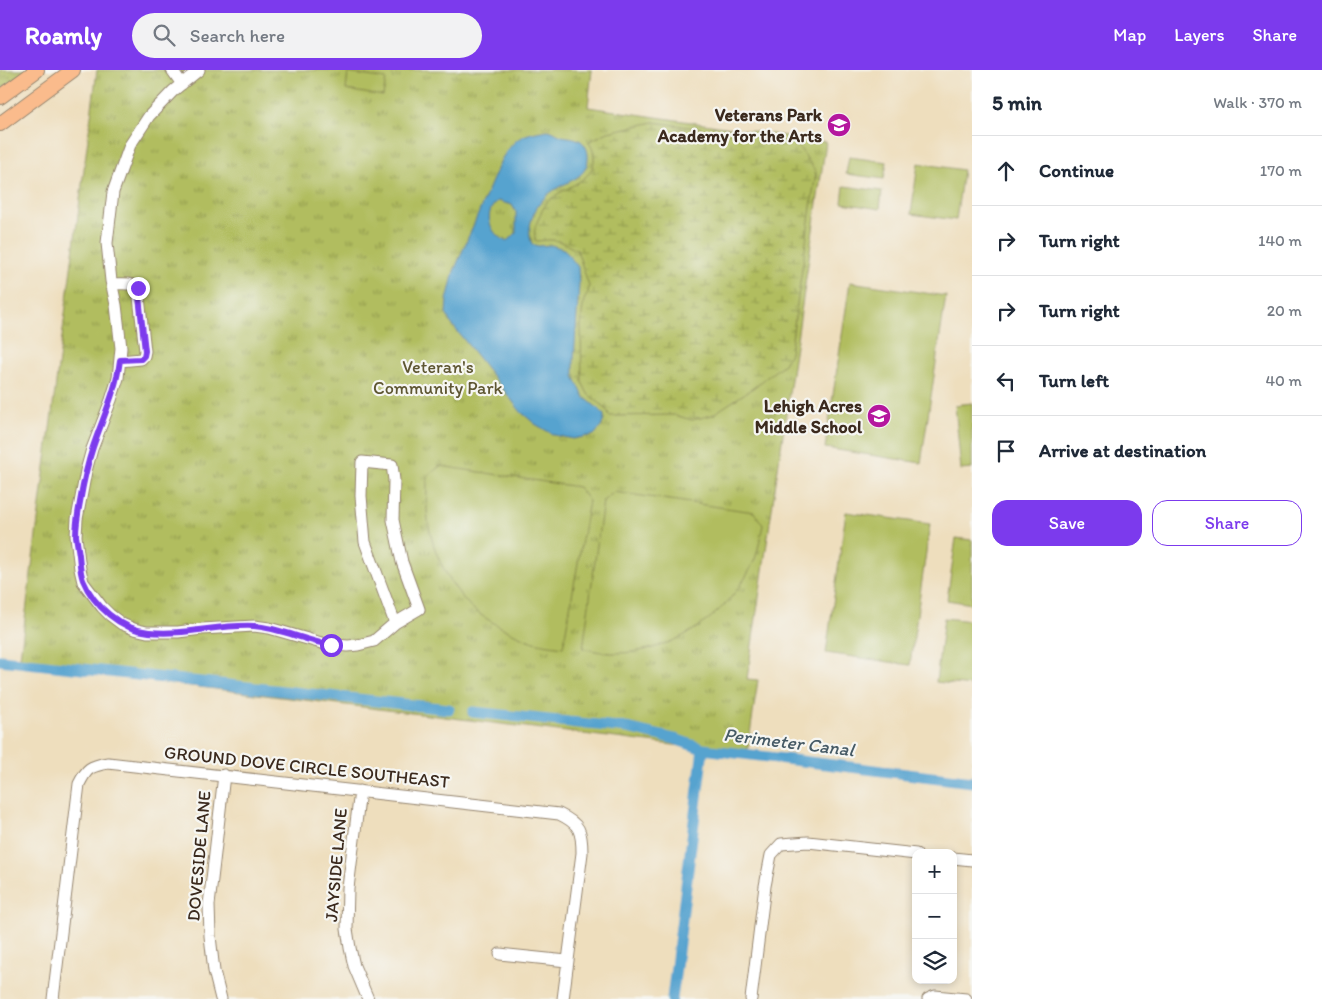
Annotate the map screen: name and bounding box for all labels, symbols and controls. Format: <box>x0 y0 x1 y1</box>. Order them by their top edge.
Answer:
search box <box>132 13 482 58</box>
text: Roamly <box>25 21 102 50</box>
icon: search <box>150 21 178 49</box>
text: Search here <box>190 24 285 47</box>
text: Map <box>1113 24 1146 46</box>
text: Layers <box>1174 24 1224 46</box>
text: Share <box>1252 24 1297 46</box>
text: 5 min <box>992 90 1042 115</box>
text: Walk · 370 m <box>1213 93 1302 112</box>
place label: Veterans Park Academy for the Arts <box>657 104 823 147</box>
school or university icon: Veterans Park Academy for the Arts <box>826 112 852 138</box>
icon: ahead <box>992 157 1020 185</box>
text: Continue <box>1039 159 1114 182</box>
text: 170 m <box>1260 161 1302 180</box>
icon: right <box>992 227 1020 255</box>
text: Turn right <box>1039 229 1120 252</box>
text: 140 m <box>1258 231 1302 250</box>
route end <box>127 277 150 300</box>
icon: right <box>992 297 1020 325</box>
text: Turn right <box>1039 299 1120 322</box>
text: 20 m <box>1267 301 1302 320</box>
park label: Veteran's Community Park <box>373 356 504 399</box>
icon: left <box>992 367 1020 395</box>
text: Turn left <box>1039 369 1109 392</box>
text: 40 m <box>1265 371 1302 390</box>
place label: Lehigh Acres Middle School <box>755 395 863 438</box>
school or university icon: Lehigh Acres Middle School <box>866 403 892 429</box>
icon: arrive <box>992 437 1020 465</box>
text: Arrive at destination <box>1039 439 1206 462</box>
button: Save <box>992 500 1142 546</box>
button: Share <box>1152 500 1302 546</box>
route start <box>320 634 343 657</box>
water label: Perimeter Canal <box>723 723 857 762</box>
street label: GROUND DOVE CIRCLE SOUTHEAST <box>163 741 451 793</box>
street label: DOVESIDE LANE <box>182 790 216 922</box>
street label: JAYSIDE LANE <box>320 807 352 923</box>
map controls <box>912 849 957 984</box>
button: + <box>912 849 957 894</box>
button: − <box>912 894 957 939</box>
button: layers <box>912 939 957 984</box>

